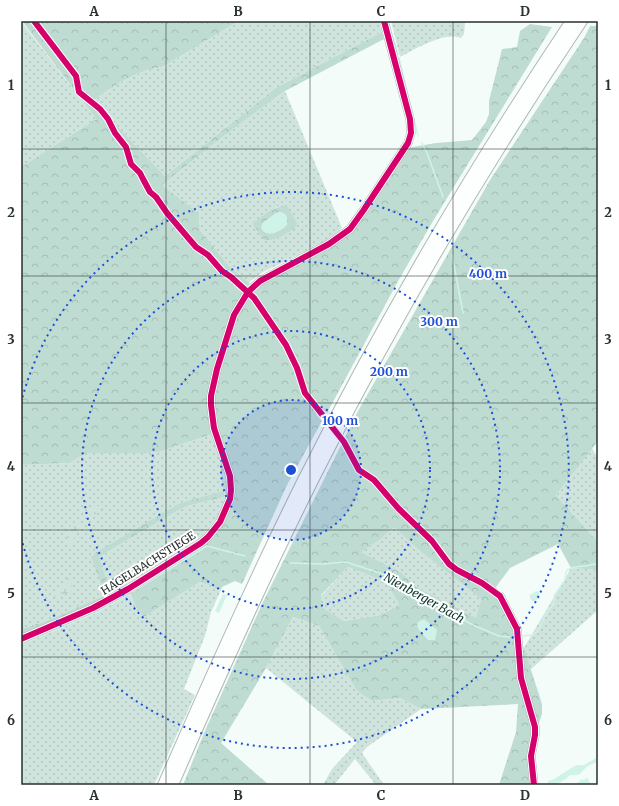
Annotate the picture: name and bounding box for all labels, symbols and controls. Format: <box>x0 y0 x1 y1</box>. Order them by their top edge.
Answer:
text: A <box>88 3 99 20</box>
text: B <box>233 3 243 20</box>
text: C <box>377 3 386 20</box>
text: D <box>520 3 530 20</box>
text: 1 <box>8 77 14 94</box>
text: 1 <box>605 77 611 94</box>
text: 2 <box>7 204 15 221</box>
text: 2 <box>604 204 612 221</box>
text: 400 m <box>469 266 507 281</box>
text: 300 m <box>420 314 458 329</box>
text: 3 <box>7 331 15 348</box>
text: 3 <box>604 331 612 348</box>
text: 200 m <box>370 364 408 379</box>
text: 100 m <box>322 413 358 428</box>
text: 4 <box>7 458 16 475</box>
text: 4 <box>604 458 613 475</box>
centre of rings <box>284 463 298 477</box>
street label: HAGELBACHSTIEGE <box>98 528 198 598</box>
water label: Nienberger Bach <box>381 569 467 626</box>
text: 5 <box>7 585 15 602</box>
text: 5 <box>604 585 612 602</box>
text: 6 <box>7 712 15 729</box>
text: 6 <box>604 712 612 729</box>
text: A <box>88 787 99 804</box>
text: B <box>233 787 243 804</box>
text: C <box>377 787 386 804</box>
text: D <box>520 787 530 804</box>

